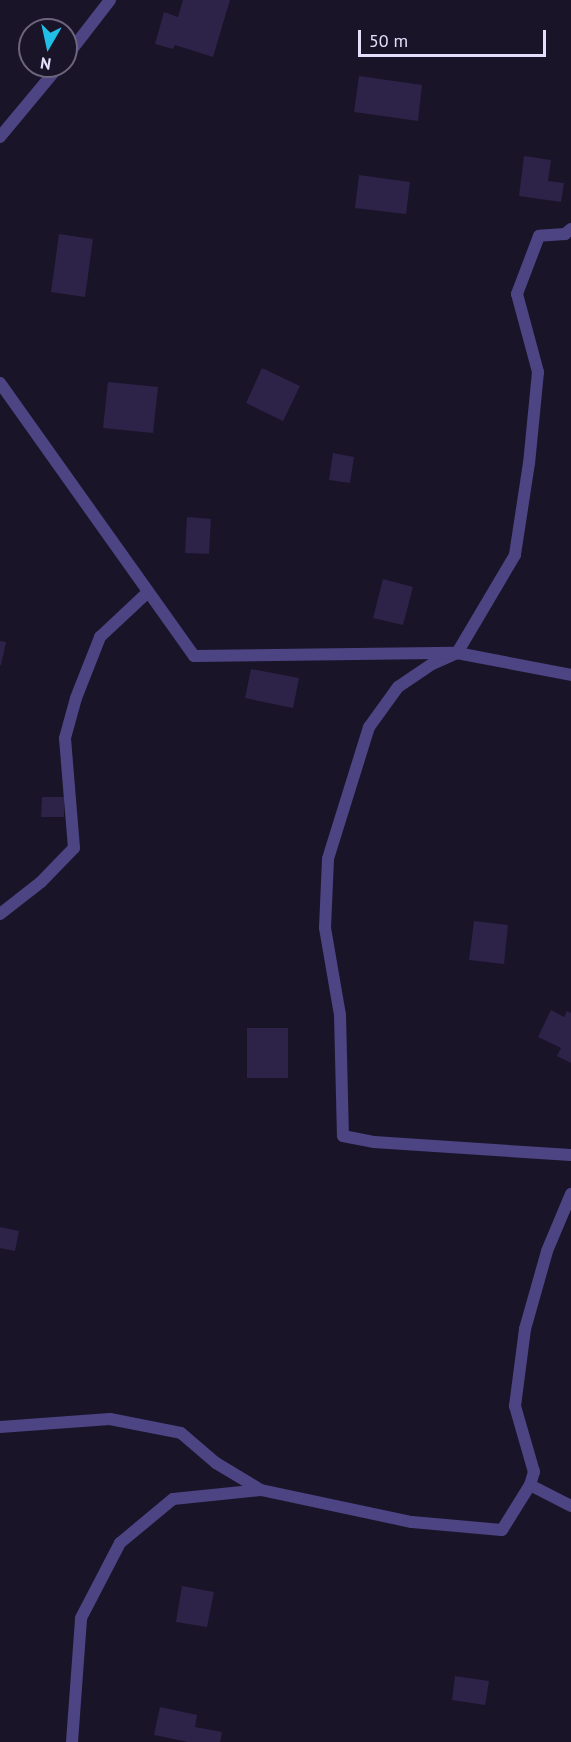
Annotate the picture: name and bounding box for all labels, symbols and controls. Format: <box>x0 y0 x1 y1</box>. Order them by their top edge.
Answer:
north arrow <box>18 18 78 78</box>
scale bar <box>361 18 548 56</box>
text: 50 m <box>369 29 408 52</box>
text: N <box>39 53 52 75</box>

